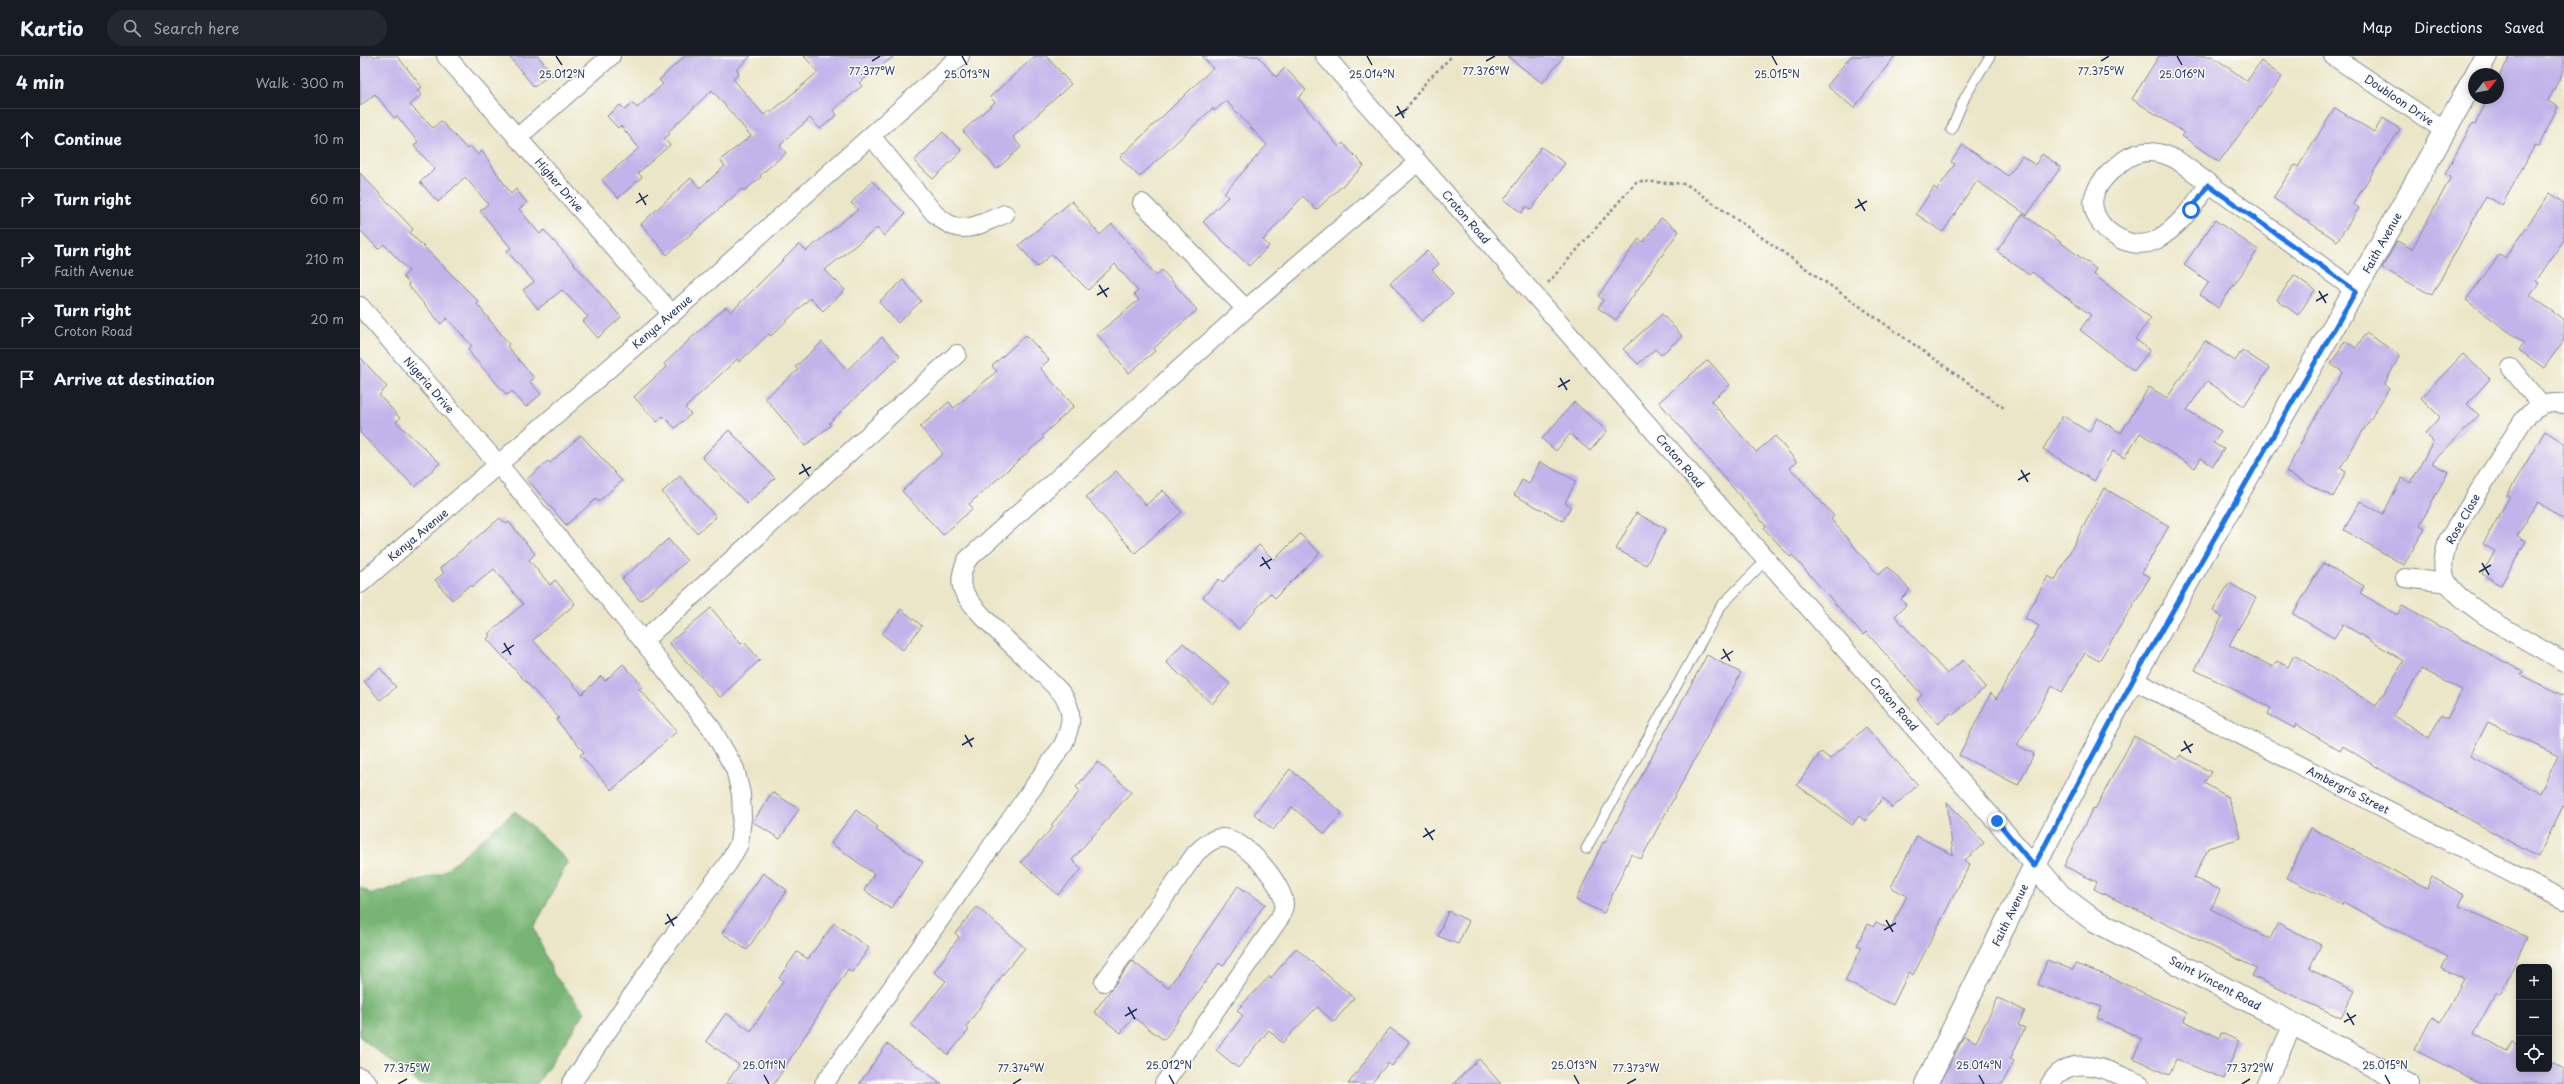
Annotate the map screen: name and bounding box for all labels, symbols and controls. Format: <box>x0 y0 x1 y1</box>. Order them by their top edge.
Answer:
search box <box>107 10 387 46</box>
text: Kartio <box>20 14 83 42</box>
text: Search here <box>153 16 239 39</box>
icon: search <box>121 17 143 39</box>
text: Map <box>2362 17 2392 38</box>
text: Directions <box>2414 17 2482 38</box>
text: Saved <box>2504 17 2544 38</box>
text: 77.377°W <box>849 63 896 78</box>
text: 77.376°W <box>1463 63 1510 78</box>
text: 77.375°W <box>2078 63 2125 78</box>
text: 25.012°N <box>539 66 585 81</box>
text: 25.013°N <box>944 66 990 81</box>
text: 25.014°N <box>1349 66 1395 81</box>
text: 25.015°N <box>1754 66 1800 81</box>
text: 25.016°N <box>2159 66 2205 81</box>
north arrow <box>2468 68 2504 104</box>
text: 4 min <box>16 69 64 95</box>
street label: Doubloon Drive <box>2361 70 2438 130</box>
text: Walk · 300 m <box>256 73 344 92</box>
text: Continue <box>54 127 122 150</box>
icon: ahead <box>16 128 38 150</box>
text: 10 m <box>314 129 344 148</box>
street label: Higher Drive <box>531 154 588 215</box>
street label: Croton Road <box>1438 186 1495 247</box>
text: Turn right <box>54 187 131 210</box>
icon: right <box>16 188 38 210</box>
text: 60 m <box>310 189 344 208</box>
route start <box>2182 201 2200 219</box>
street label: Faith Avenue <box>2358 209 2406 276</box>
text: Turn right <box>54 238 131 261</box>
icon: right <box>16 248 38 270</box>
text: 210 m <box>305 249 344 268</box>
text: Faith Avenue <box>54 261 134 280</box>
street label: Kenya Avenue <box>628 291 695 352</box>
text: Turn right <box>54 298 131 321</box>
icon: right <box>16 308 38 330</box>
text: 20 m <box>310 309 344 328</box>
text: Croton Road <box>54 321 133 340</box>
street label: Nigeria Drive <box>400 353 459 417</box>
text: Arrive at destination <box>54 367 215 390</box>
icon: arrive <box>16 368 38 390</box>
street label: Croton Road <box>1652 430 1709 491</box>
street label: Rose Close <box>2441 490 2484 547</box>
street label: Kenya Avenue <box>384 504 452 565</box>
street label: Croton Road <box>1866 673 1923 734</box>
street label: Ambergris Street <box>2304 761 2393 818</box>
route end <box>1988 812 2006 830</box>
street label: Faith Avenue <box>1987 880 2032 949</box>
street label: Saint Vincent Road <box>2166 951 2264 1014</box>
map controls <box>2516 964 2552 1072</box>
button: + <box>2516 964 2552 1000</box>
button: − <box>2516 1000 2552 1036</box>
button: locate <box>2516 1036 2552 1072</box>
text: 25.011°N <box>742 1057 786 1072</box>
text: 25.012°N <box>1146 1057 1192 1072</box>
text: 25.013°N <box>1551 1057 1597 1072</box>
text: 25.014°N <box>1956 1057 2002 1072</box>
text: 25.015°N <box>2362 1057 2408 1072</box>
text: 77.375°W <box>384 1060 431 1075</box>
text: 77.374°W <box>998 1060 1045 1075</box>
text: 77.373°W <box>1613 1060 1660 1075</box>
text: 77.372°W <box>2226 1060 2274 1075</box>

